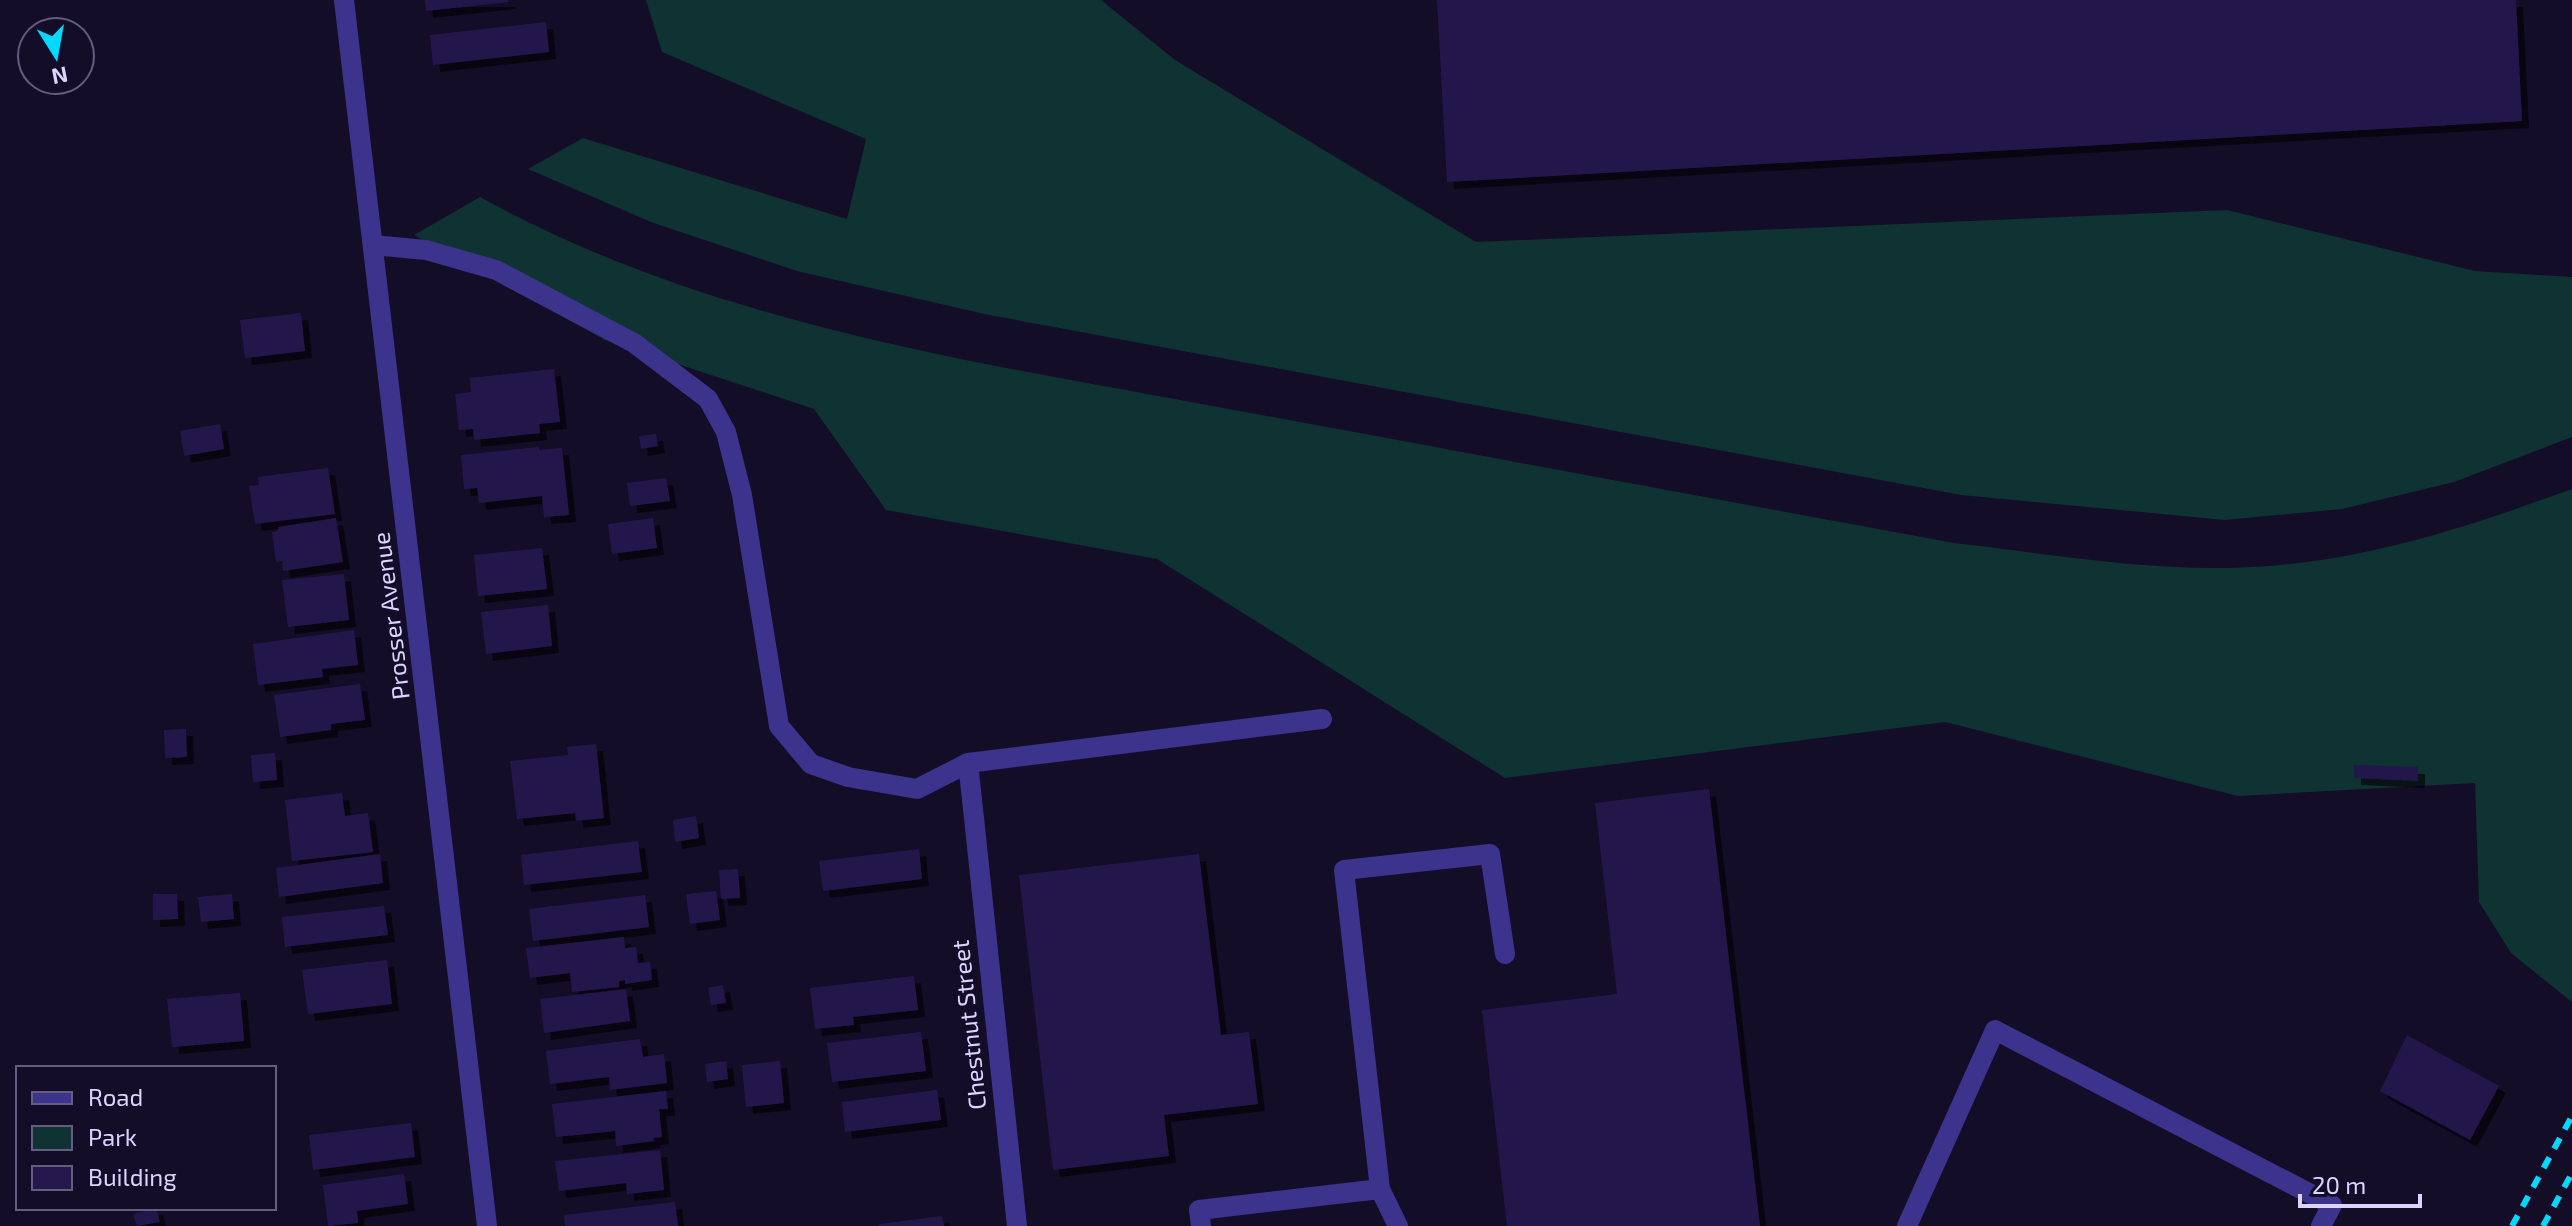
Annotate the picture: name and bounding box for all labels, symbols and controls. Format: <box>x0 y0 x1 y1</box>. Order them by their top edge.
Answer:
north arrow <box>16 16 96 96</box>
text: N <box>50 62 70 91</box>
street label: Prosser Avenue <box>365 531 415 701</box>
street label: Chestnut Street <box>945 939 991 1111</box>
legend <box>16 1066 276 1210</box>
text: Road <box>88 1082 143 1111</box>
text: Park <box>88 1122 137 1151</box>
scale bar <box>2300 1158 2420 1208</box>
text: Building <box>88 1162 177 1191</box>
text: 20 m <box>2312 1170 2366 1199</box>

